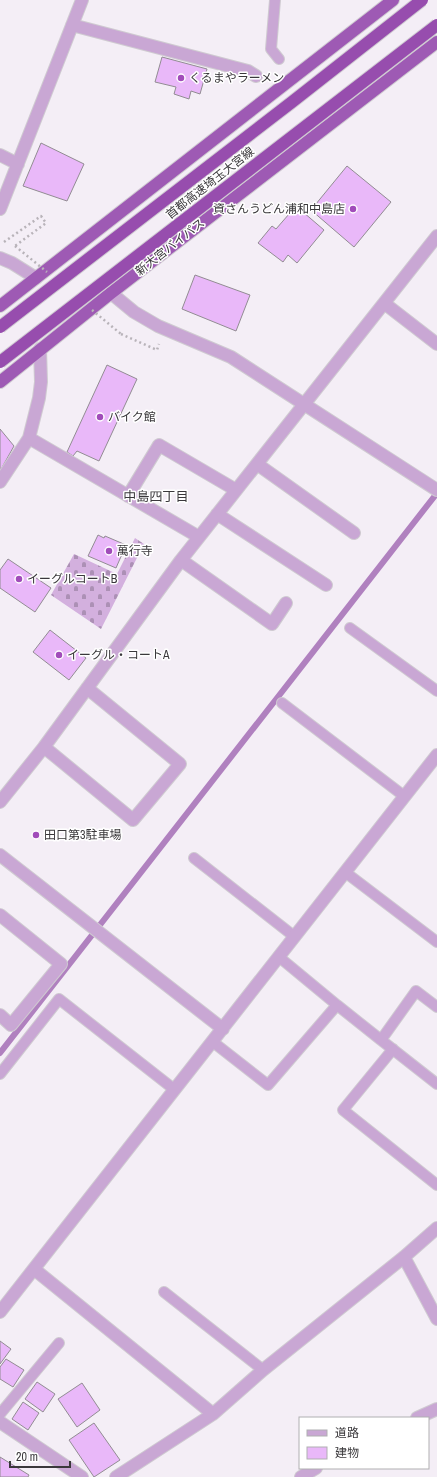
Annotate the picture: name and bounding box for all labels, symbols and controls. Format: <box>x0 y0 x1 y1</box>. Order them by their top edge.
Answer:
place label: くるまやラーメン <box>189 70 284 86</box>
marker: くるまやラーメン <box>176 73 186 83</box>
street label: 首都高速埼玉大宮線 <box>163 143 257 223</box>
place label: 資さんうどん浦和中島店 <box>213 201 345 217</box>
marker: 資さんうどん浦和中島店 <box>348 204 358 214</box>
street label: 新大宮バイパス <box>132 215 208 279</box>
place label: バイク館 <box>108 409 156 425</box>
marker: バイク館 <box>95 412 105 422</box>
district label: 中島四丁目 <box>123 488 189 505</box>
place label: 萬行寺 <box>117 543 153 559</box>
marker: 萬行寺 <box>104 546 114 556</box>
place label: イーグルコートB <box>27 571 118 587</box>
marker: イーグルコートB <box>14 574 24 584</box>
place label: イーグル・コートA <box>67 647 170 663</box>
marker: イーグル・コートA <box>54 650 64 660</box>
place label: 田口第3駐車場 <box>44 827 121 843</box>
marker: 田口第3駐車場 <box>31 830 41 840</box>
legend <box>299 1417 429 1469</box>
text: 道路 <box>335 1425 359 1441</box>
scale bar <box>10 1443 70 1469</box>
text: 建物 <box>335 1445 359 1461</box>
text: 20 m <box>16 1449 38 1465</box>

